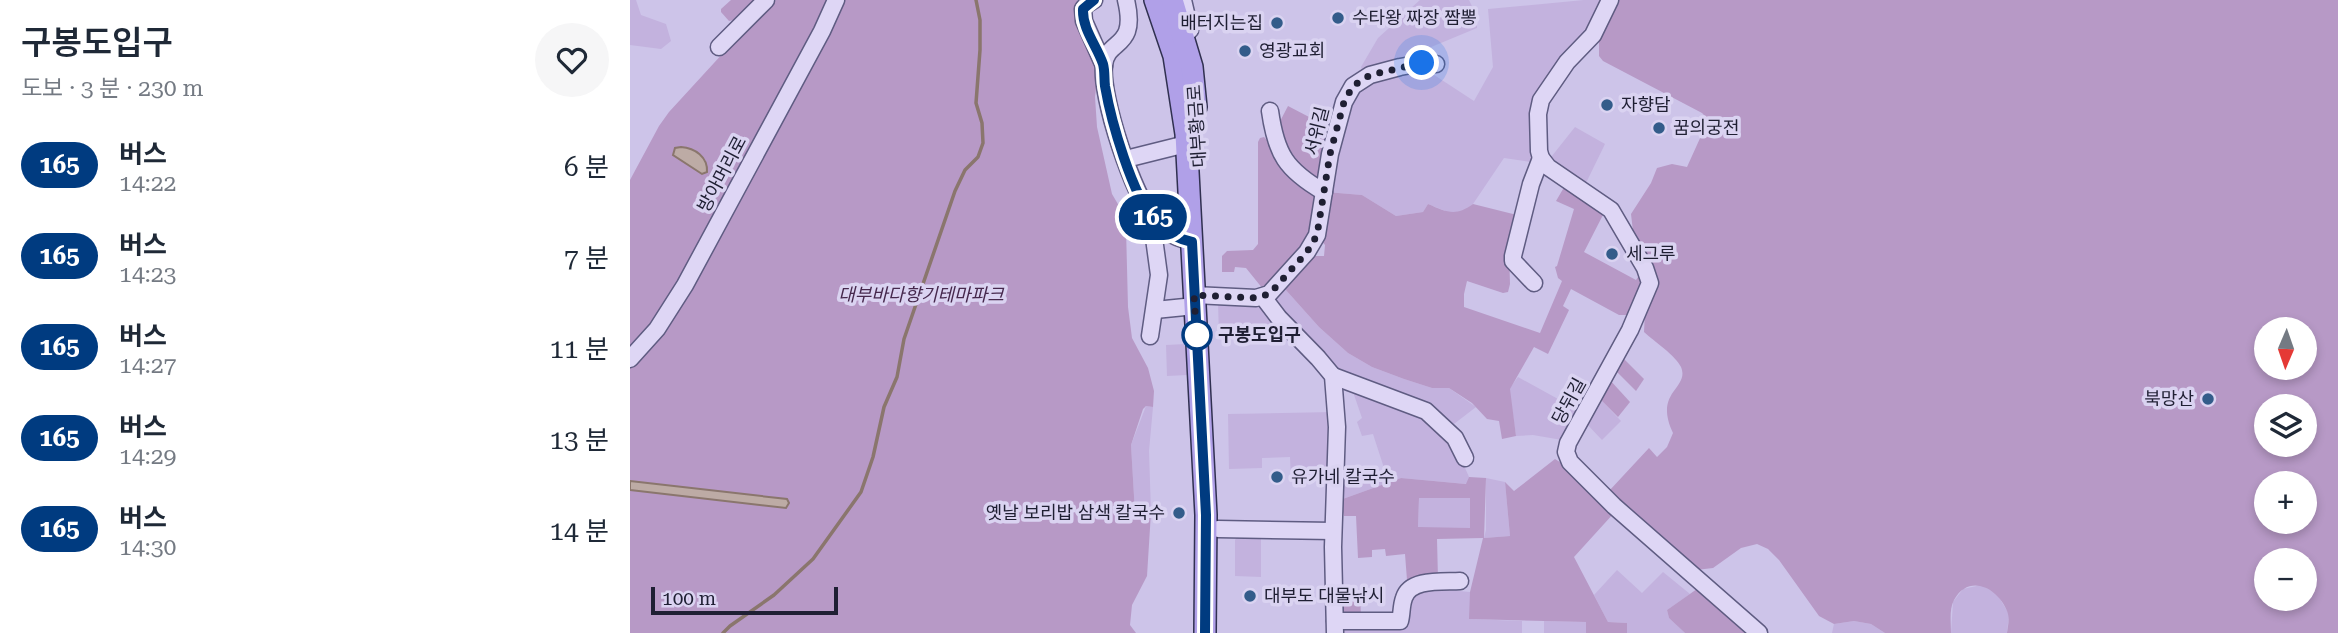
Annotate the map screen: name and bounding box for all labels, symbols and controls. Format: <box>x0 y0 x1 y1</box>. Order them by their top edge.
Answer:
place label: 수타왕 짜장 짬뽕 <box>1352 7 1477 28</box>
marker: 수타왕 짜장 짬뽕 <box>1330 10 1346 26</box>
place label: 배터지는집 <box>1180 12 1263 33</box>
marker: 배터지는집 <box>1269 15 1285 31</box>
text: 구봉도입구 <box>21 23 173 62</box>
button: heart <box>535 23 609 97</box>
place label: 영광교회 <box>1259 40 1325 61</box>
marker: 영광교회 <box>1237 43 1253 59</box>
your location <box>1404 45 1439 80</box>
text: 도보 · 3 분 · 230 m <box>21 75 204 102</box>
street label: 대부황금로 <box>1183 84 1210 168</box>
place label: 자향담 <box>1621 94 1671 115</box>
marker: 자향담 <box>1599 97 1615 113</box>
street label: 서위길 <box>1300 104 1333 158</box>
place label: 꿈의궁전 <box>1673 117 1739 138</box>
marker: 꿈의궁전 <box>1651 120 1667 136</box>
street label: 방아머리로 <box>693 132 750 215</box>
text: 버스 <box>119 139 167 169</box>
text: 165 <box>39 151 80 179</box>
text: 6 분 <box>564 152 609 182</box>
text: 14:22 <box>119 170 176 197</box>
line badge: 165 <box>1113 194 1193 240</box>
text: 165 <box>1133 203 1173 231</box>
text: 버스 <box>119 230 167 260</box>
text: 165 <box>39 242 80 270</box>
text: 7 분 <box>564 243 609 273</box>
place label: 세그루 <box>1626 243 1676 264</box>
marker: 세그루 <box>1604 246 1620 262</box>
text: 14:23 <box>119 261 176 288</box>
park label: 대부바다향기테마파크 <box>838 284 1005 305</box>
north arrow <box>2254 317 2317 380</box>
map controls <box>2254 317 2317 611</box>
marker: 구봉도입구 <box>1182 320 1212 350</box>
text: 버스 <box>119 321 167 351</box>
place label: 구봉도입구 <box>1218 324 1301 345</box>
text: 165 <box>39 333 80 361</box>
text: 11 분 <box>549 334 609 364</box>
text: 14:27 <box>119 352 176 379</box>
street label: 당뒤길 <box>1547 374 1590 428</box>
place label: 북망산 <box>2144 388 2194 409</box>
marker: 북망산 <box>2200 391 2216 407</box>
button: layers <box>2254 394 2317 457</box>
text: 버스 <box>119 412 167 442</box>
text: 165 <box>39 424 80 452</box>
text: 13 분 <box>549 425 609 455</box>
text: 14:29 <box>119 443 176 470</box>
place label: 유가네 칼국수 <box>1291 466 1395 487</box>
marker: 유가네 칼국수 <box>1269 469 1285 485</box>
button: + <box>2254 471 2317 534</box>
place label: 옛날 보리밥 삼색 칼국수 <box>986 502 1165 523</box>
text: 버스 <box>119 503 167 533</box>
marker: 옛날 보리밥 삼색 칼국수 <box>1171 505 1187 521</box>
text: 165 <box>39 515 80 543</box>
text: 14 분 <box>549 516 609 546</box>
text: 14:30 <box>119 534 176 561</box>
button: − <box>2254 548 2317 611</box>
scale bar <box>651 584 838 616</box>
place label: 대부도 대물낚시 <box>1264 585 1384 606</box>
text: 100 m <box>662 587 716 610</box>
marker: 대부도 대물낚시 <box>1242 588 1258 604</box>

